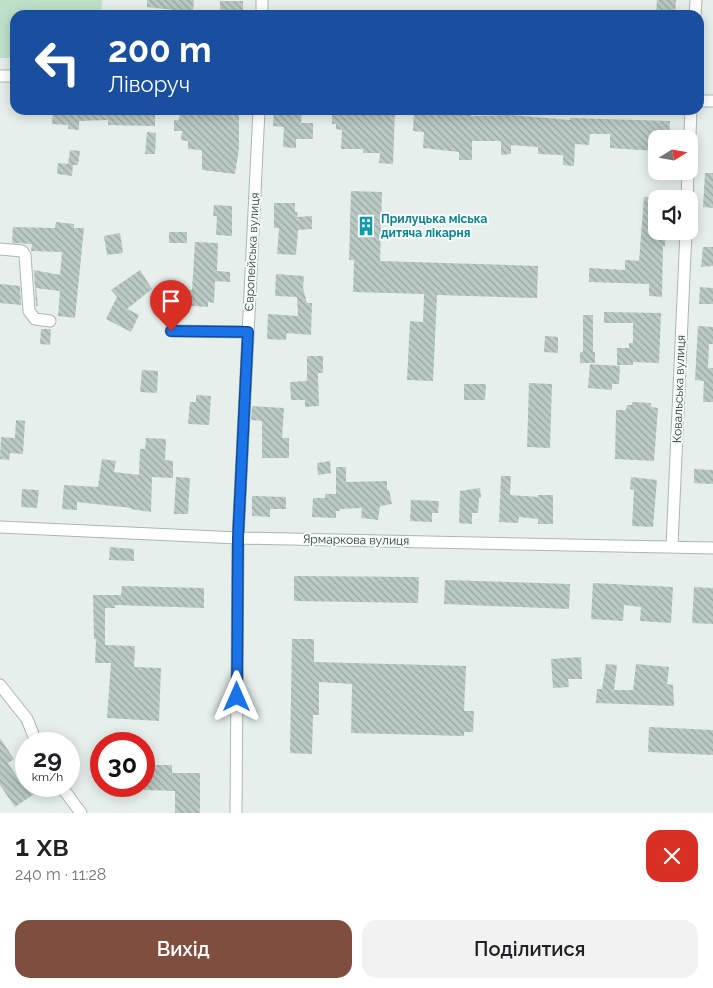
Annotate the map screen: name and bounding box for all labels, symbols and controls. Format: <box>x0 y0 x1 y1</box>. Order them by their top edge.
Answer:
text: 200 m <box>108 29 212 70</box>
icon: left <box>25 30 90 95</box>
text: Ліворуч <box>108 71 190 97</box>
north arrow <box>648 130 698 180</box>
map controls <box>648 130 698 240</box>
button: sound <box>648 190 698 240</box>
street label: Європейська вулиця <box>242 192 262 312</box>
place label: Прилуцька міська дитяча лікарня <box>381 212 487 240</box>
building icon: Прилуцька міська дитяча лікарня <box>355 215 377 237</box>
pin <box>150 280 192 331</box>
icon: arrive <box>157 287 185 315</box>
street label: Ковальська вулиця <box>670 335 688 443</box>
street label: Ярмаркова вулиця <box>303 532 409 548</box>
position arrow <box>210 670 262 722</box>
speed limit sign: 30 <box>90 732 155 797</box>
text: 29 <box>33 743 62 773</box>
text: km/h <box>32 770 63 784</box>
text: 1 хв <box>15 828 69 863</box>
button: close <box>646 830 698 882</box>
text: 240 m · 11:28 <box>15 865 106 884</box>
button: Вихід <box>15 920 352 978</box>
button: Поділитися <box>362 920 698 978</box>

